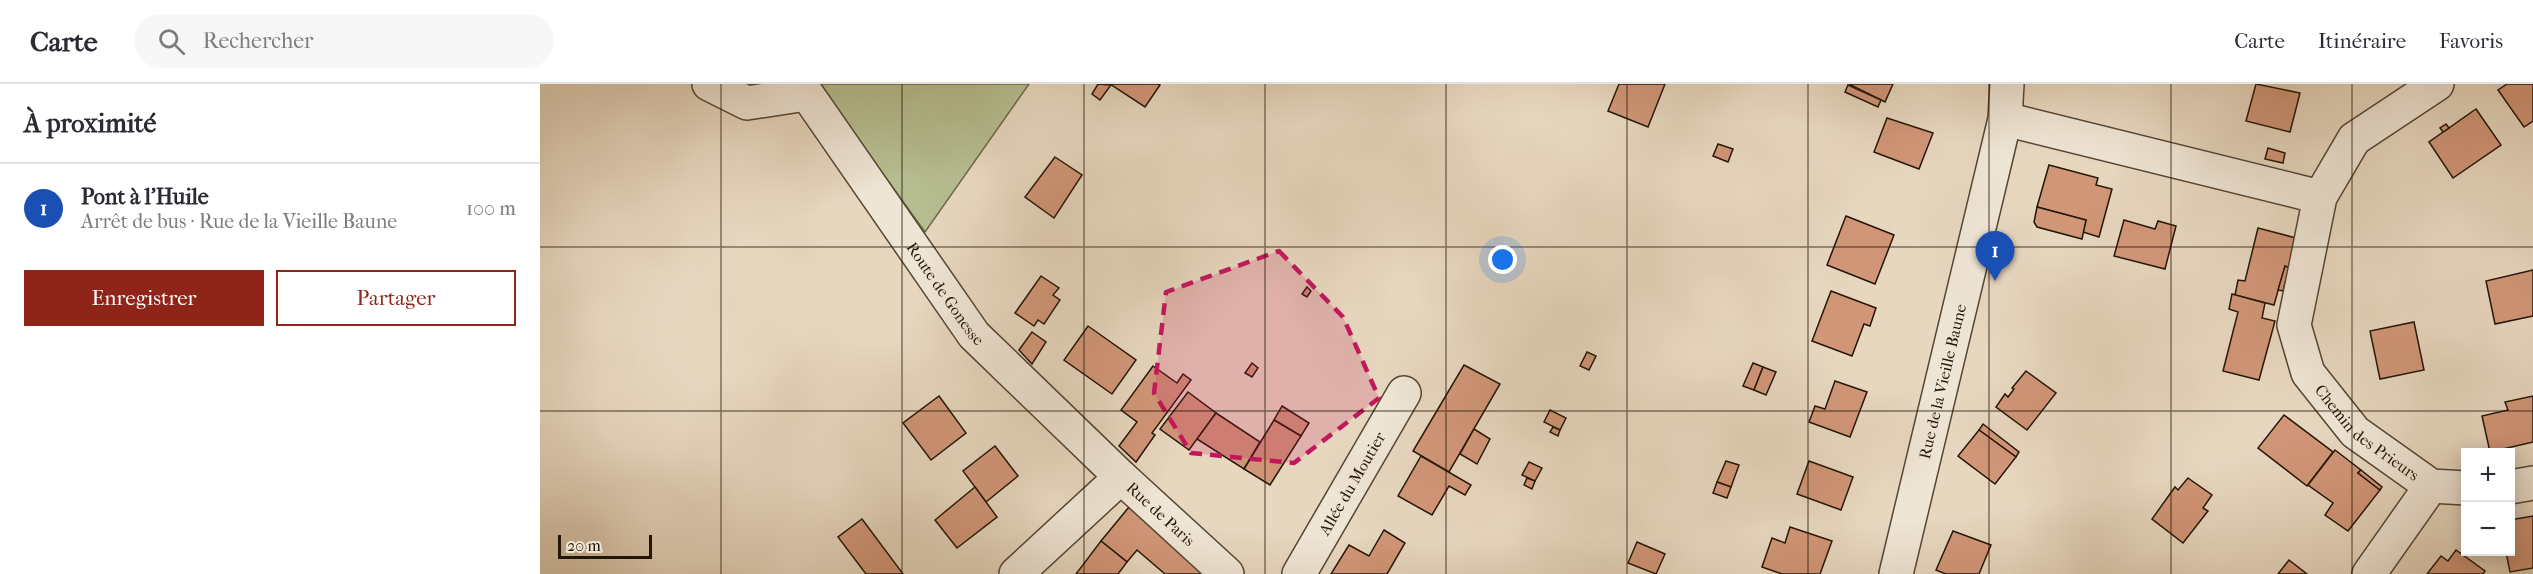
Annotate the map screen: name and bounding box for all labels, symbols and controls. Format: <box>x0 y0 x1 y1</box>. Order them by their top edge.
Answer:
search box <box>134 14 554 68</box>
text: Carte <box>30 25 98 58</box>
icon: search <box>155 25 188 58</box>
text: Rechercher <box>203 28 313 54</box>
text: Carte <box>2234 29 2285 53</box>
text: Itinéraire <box>2318 29 2406 53</box>
text: Favoris <box>2439 29 2503 53</box>
text: À proximité <box>24 108 156 139</box>
text: Pont à l'Huile <box>81 184 209 210</box>
text: 1 <box>40 197 47 220</box>
text: 100 m <box>466 197 516 220</box>
text: Arrêt de bus · Rue de la Vieille Baune <box>81 210 397 233</box>
pin: 1 <box>1976 232 2014 281</box>
street label: Route de Gonesse <box>903 238 988 349</box>
your location <box>1488 245 1517 274</box>
button: Enregistrer <box>24 270 264 326</box>
button: Partager <box>276 270 516 326</box>
street label: Rue de la Vieille Baune <box>1914 302 1970 461</box>
street label: Chemin des Prieurs <box>2311 380 2423 484</box>
street label: Allée du Moutier <box>1314 428 1389 539</box>
map controls <box>2461 448 2515 556</box>
button: + <box>2461 448 2515 502</box>
street label: Rue de Paris <box>1123 478 1199 550</box>
button: − <box>2461 502 2515 556</box>
scale bar <box>558 532 652 560</box>
text: 20 m <box>567 536 601 555</box>

